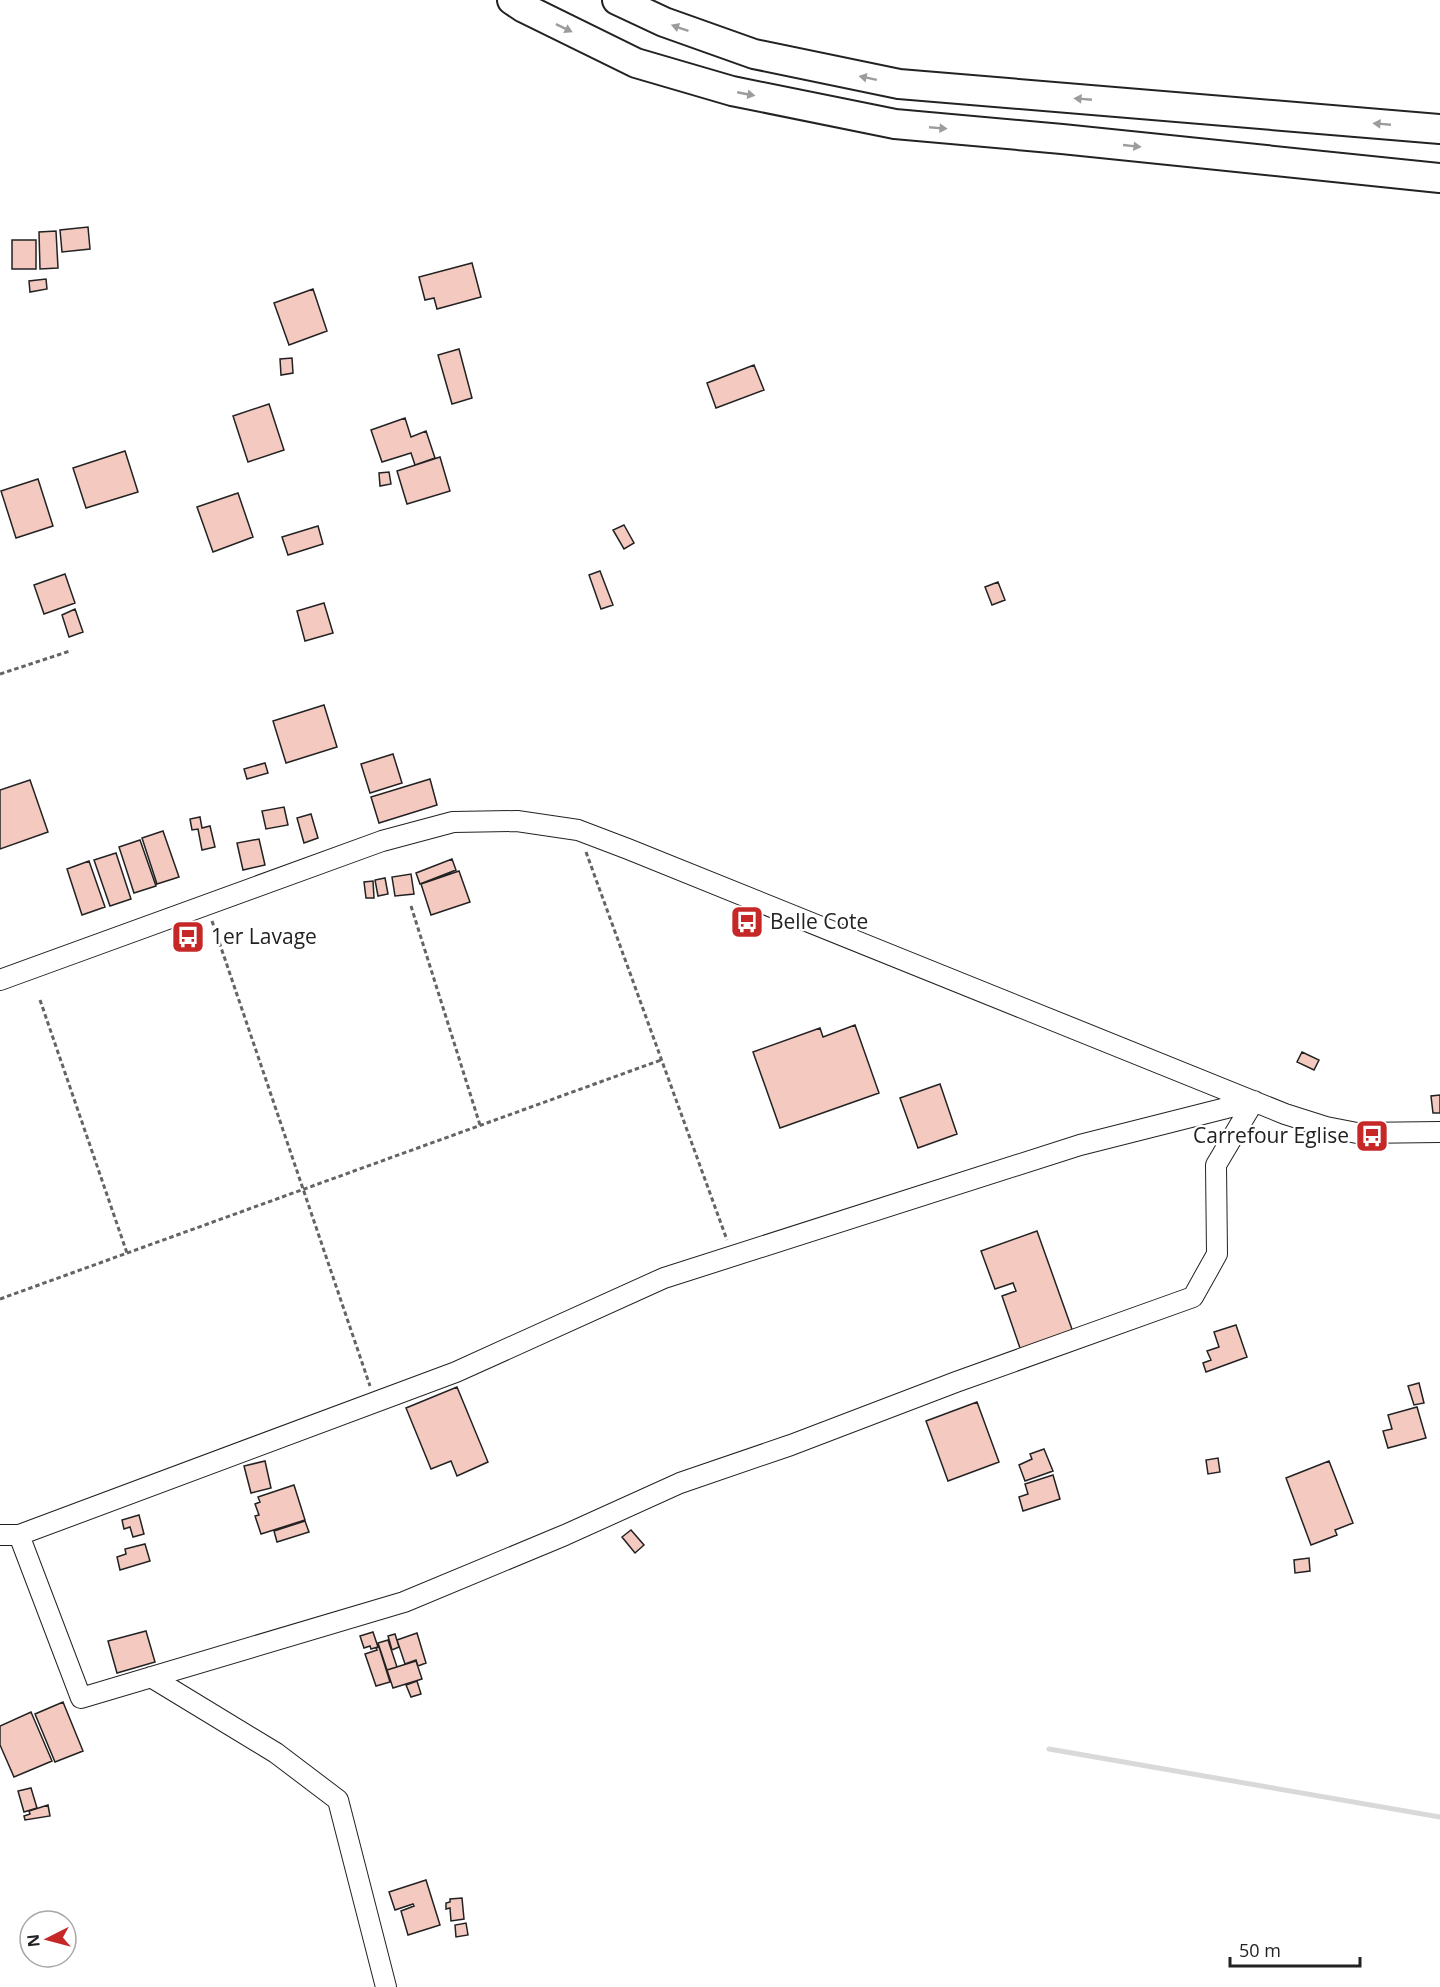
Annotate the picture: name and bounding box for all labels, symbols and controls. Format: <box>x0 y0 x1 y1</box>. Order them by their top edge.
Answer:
one-way arrow <box>671 22 689 32</box>
one-way arrow <box>555 23 572 32</box>
one-way arrow <box>858 73 877 82</box>
one-way arrow <box>737 90 756 99</box>
one-way arrow <box>1073 95 1092 104</box>
one-way arrow <box>1372 119 1391 129</box>
one-way arrow <box>929 123 948 133</box>
one-way arrow <box>1123 141 1142 151</box>
bus stop icon: Belle Cote <box>729 904 765 940</box>
place label: Belle Cote <box>770 907 868 935</box>
bus stop icon: 1er Lavage <box>170 919 206 955</box>
place label: 1er Lavage <box>211 922 317 950</box>
bus stop icon: Carrefour Eglise <box>1354 1118 1390 1154</box>
place label: Carrefour Eglise <box>1193 1121 1349 1149</box>
north arrow <box>18 1909 78 1969</box>
scale bar <box>1230 1930 1360 1968</box>
text: N <box>21 1933 45 1948</box>
text: 50 m <box>1239 1938 1281 1962</box>

